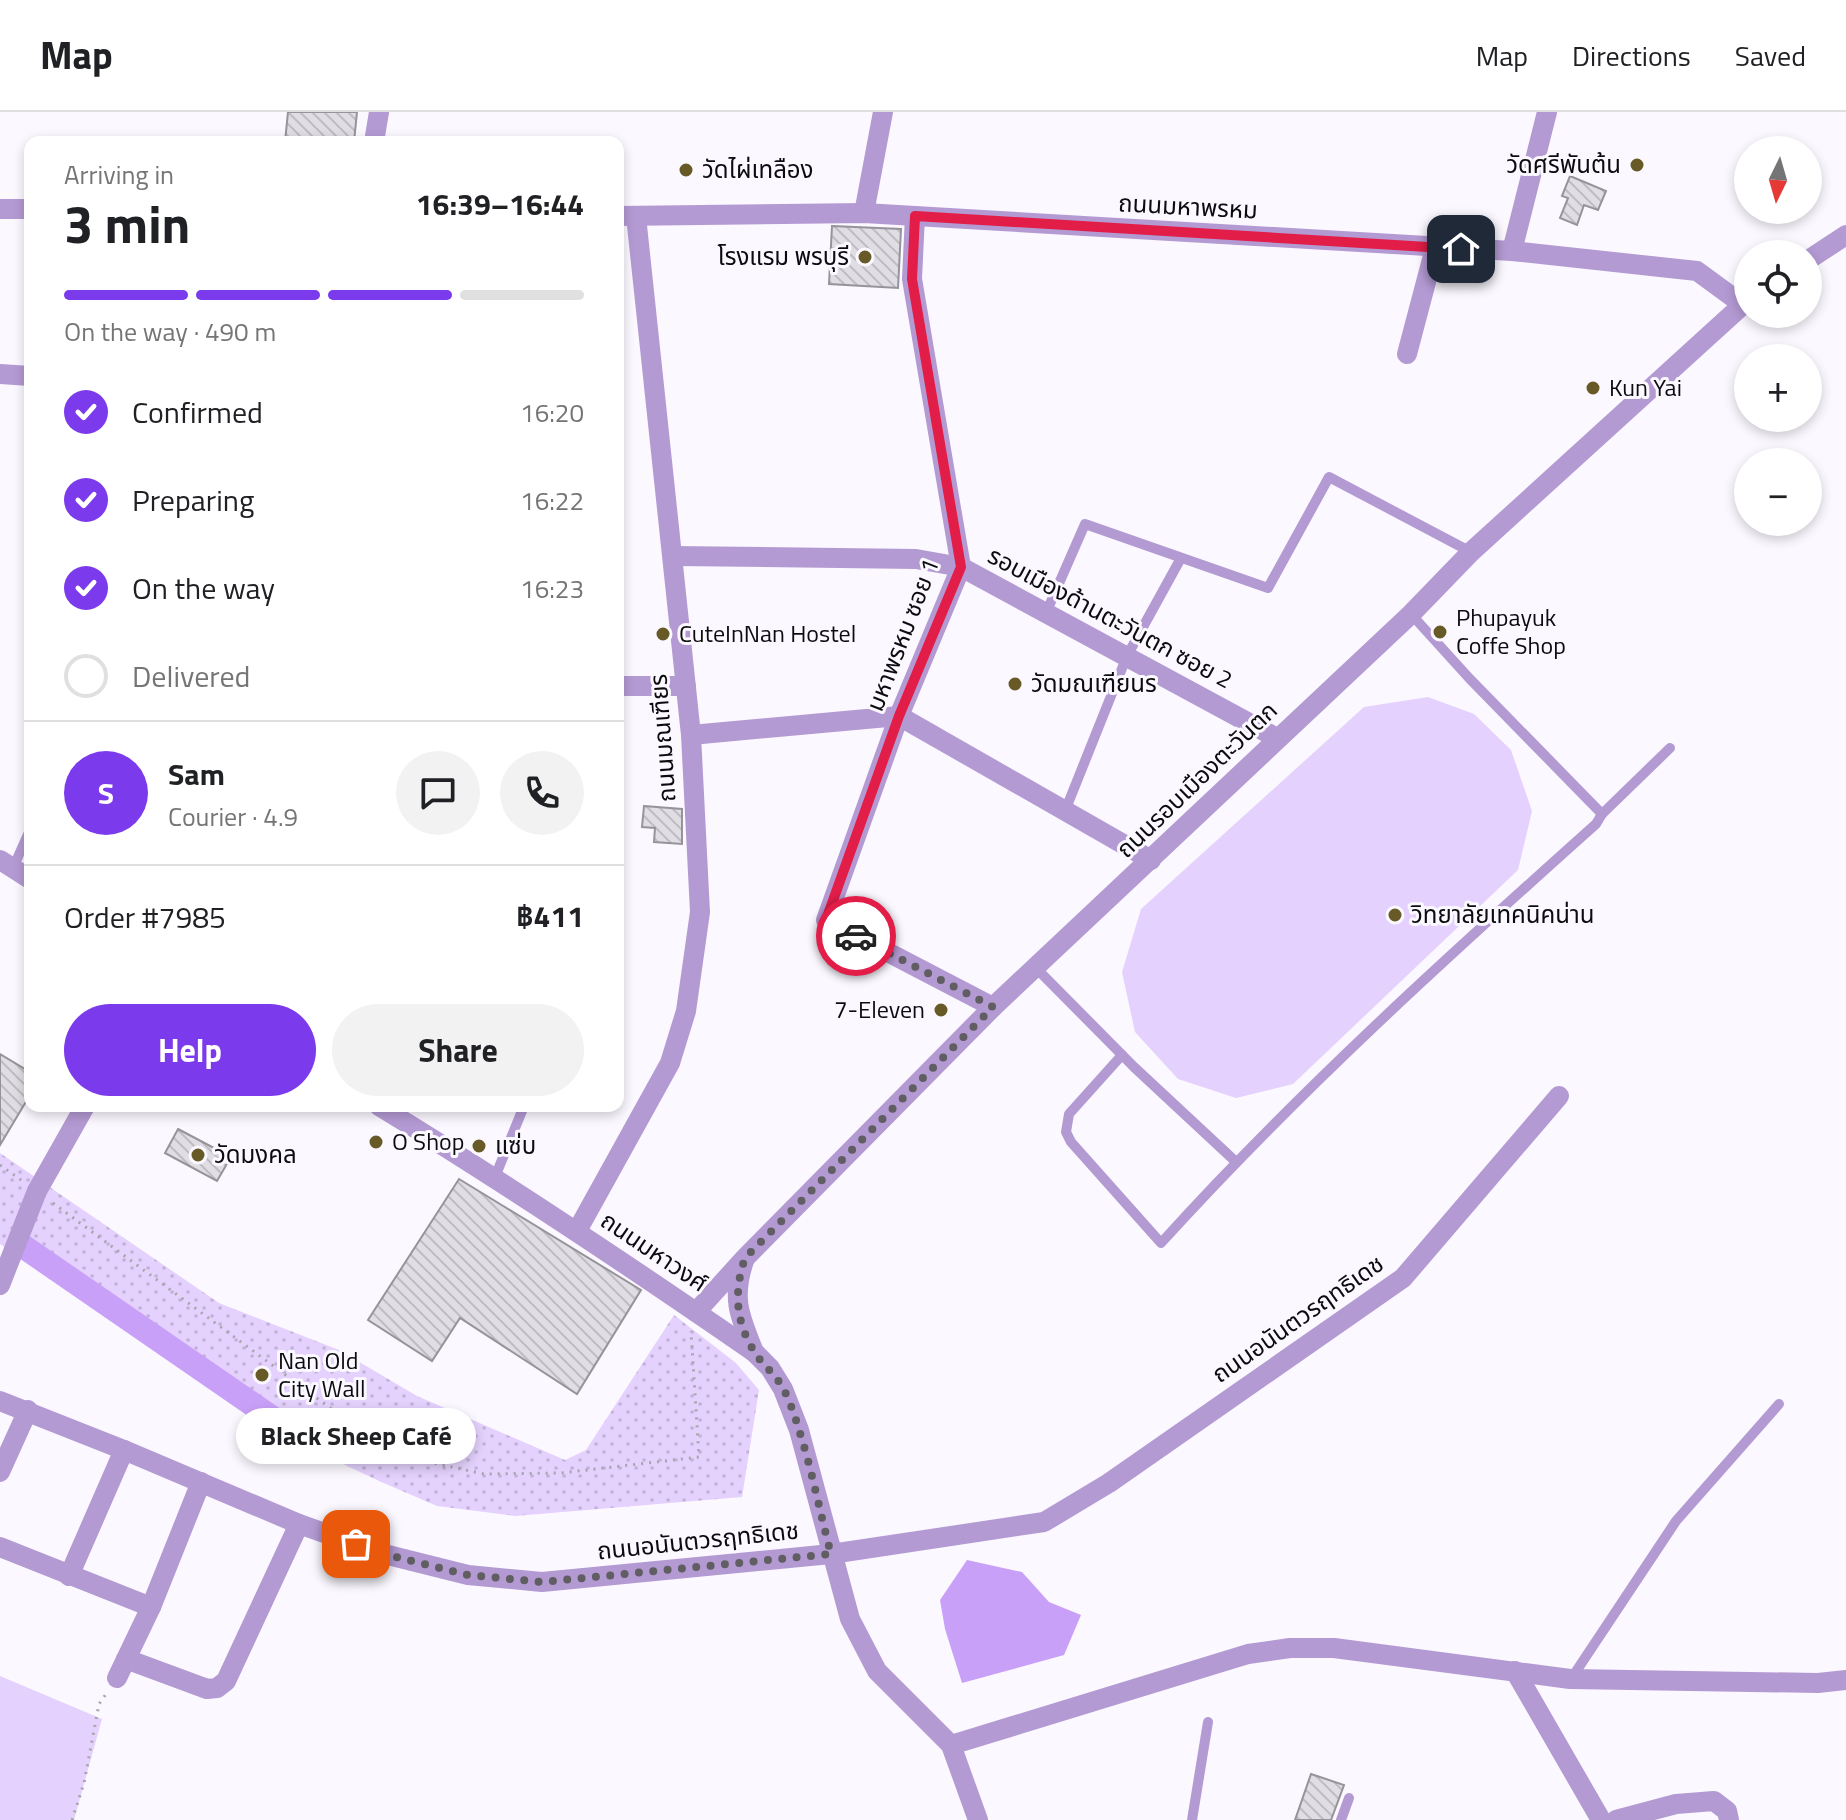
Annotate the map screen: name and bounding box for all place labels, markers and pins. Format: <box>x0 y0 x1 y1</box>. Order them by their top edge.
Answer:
place label: วัดศรีพันต้น <box>1506 146 1621 182</box>
place label: วัดไผ่เทลือง <box>702 151 814 187</box>
marker: วัดศรีพันต้น <box>1628 156 1646 174</box>
marker: วัดไผ่เทลือง <box>677 161 695 179</box>
pin <box>1427 215 1495 283</box>
place label: โรงแรม พรบุรี <box>718 238 849 274</box>
marker: โรงแรม พรบุรี <box>856 248 874 266</box>
place label: Kun Yai <box>1609 369 1682 405</box>
marker: Kun Yai <box>1584 379 1602 397</box>
place label: Phupayuk Coffe Shop <box>1456 599 1566 663</box>
place label: CuteInNan Hostel <box>679 615 856 651</box>
marker: Phupayuk Coffe Shop <box>1431 623 1449 641</box>
marker: CuteInNan Hostel <box>654 625 672 643</box>
place label: วัดมณเฑียนร <box>1031 665 1157 701</box>
marker: วัดมณเฑียนร <box>1006 675 1024 693</box>
place label: วิทยาลัยเทคนิคน่าน <box>1410 896 1594 932</box>
marker: วิทยาลัยเทคนิคน่าน <box>1386 906 1404 924</box>
place label: 7-Eleven <box>834 991 925 1027</box>
marker: 7-Eleven <box>932 1001 950 1019</box>
place label: O Shop <box>392 1123 464 1159</box>
place label: แซ่บ <box>495 1127 536 1163</box>
marker: O Shop <box>367 1133 385 1151</box>
place label: วัดมงคล <box>214 1136 297 1172</box>
marker: แซ่บ <box>470 1137 488 1155</box>
marker: วัดมงคล <box>189 1146 207 1164</box>
place label: Nan Old City Wall <box>278 1342 366 1406</box>
marker: Nan Old City Wall <box>253 1366 271 1384</box>
callout: Black Sheep Café <box>236 1408 476 1464</box>
pin <box>322 1510 390 1578</box>

